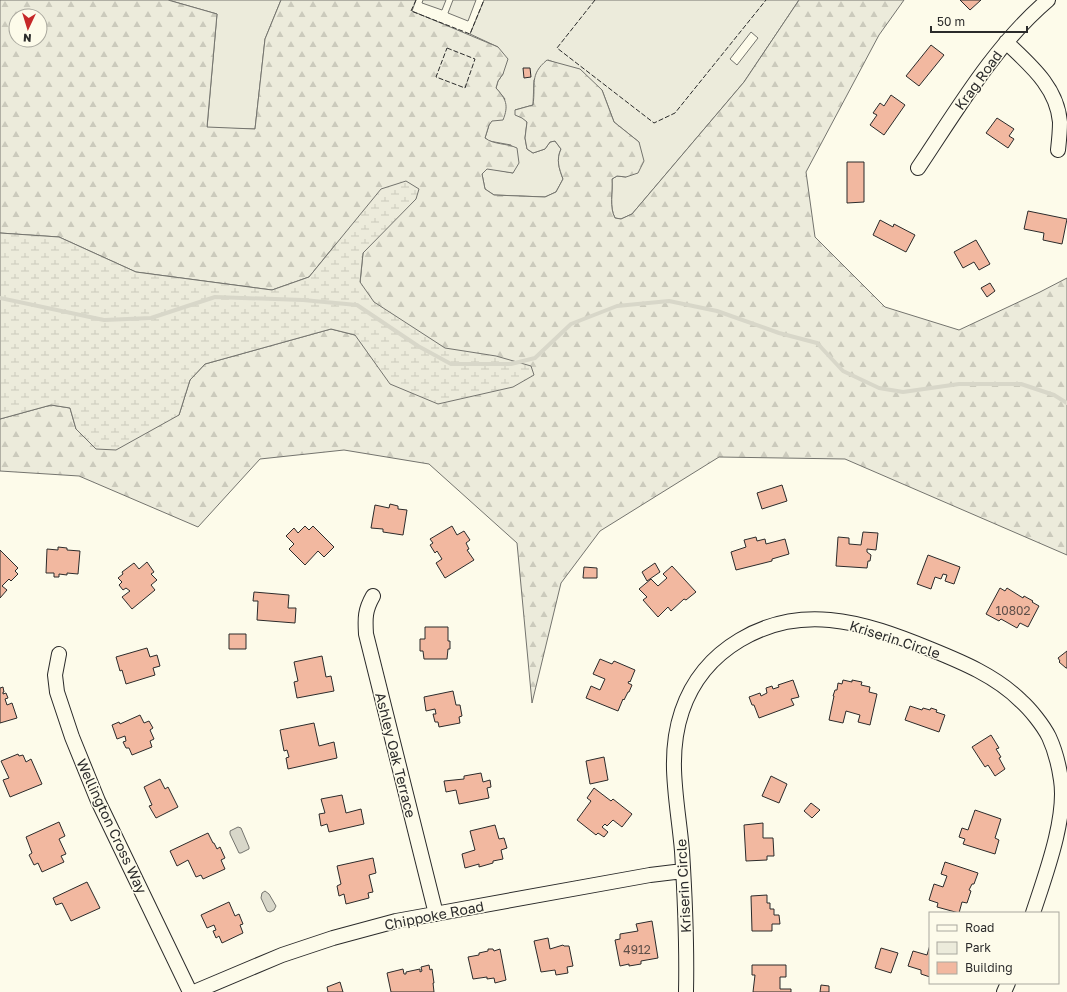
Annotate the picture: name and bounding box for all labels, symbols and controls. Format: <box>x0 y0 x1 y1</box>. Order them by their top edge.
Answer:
north arrow <box>8 8 48 48</box>
scale bar <box>931 8 1027 34</box>
text: 50 m <box>937 14 965 29</box>
text: N <box>23 32 32 45</box>
street label: Krag Road <box>951 47 1005 113</box>
house number: 10802 <box>996 603 1031 618</box>
street label: Kriserin Circle <box>847 616 943 662</box>
street label: Ashley Oak Terrace <box>372 691 420 819</box>
street label: Wellington Cross Way <box>73 756 151 896</box>
street label: Kriserin Circle <box>672 838 694 934</box>
street label: Chippoke Road <box>383 897 485 933</box>
legend <box>929 912 1059 984</box>
text: Road <box>965 920 994 935</box>
text: Park <box>965 940 991 955</box>
house number: 4912 <box>623 942 651 957</box>
text: Building <box>965 960 1013 975</box>

